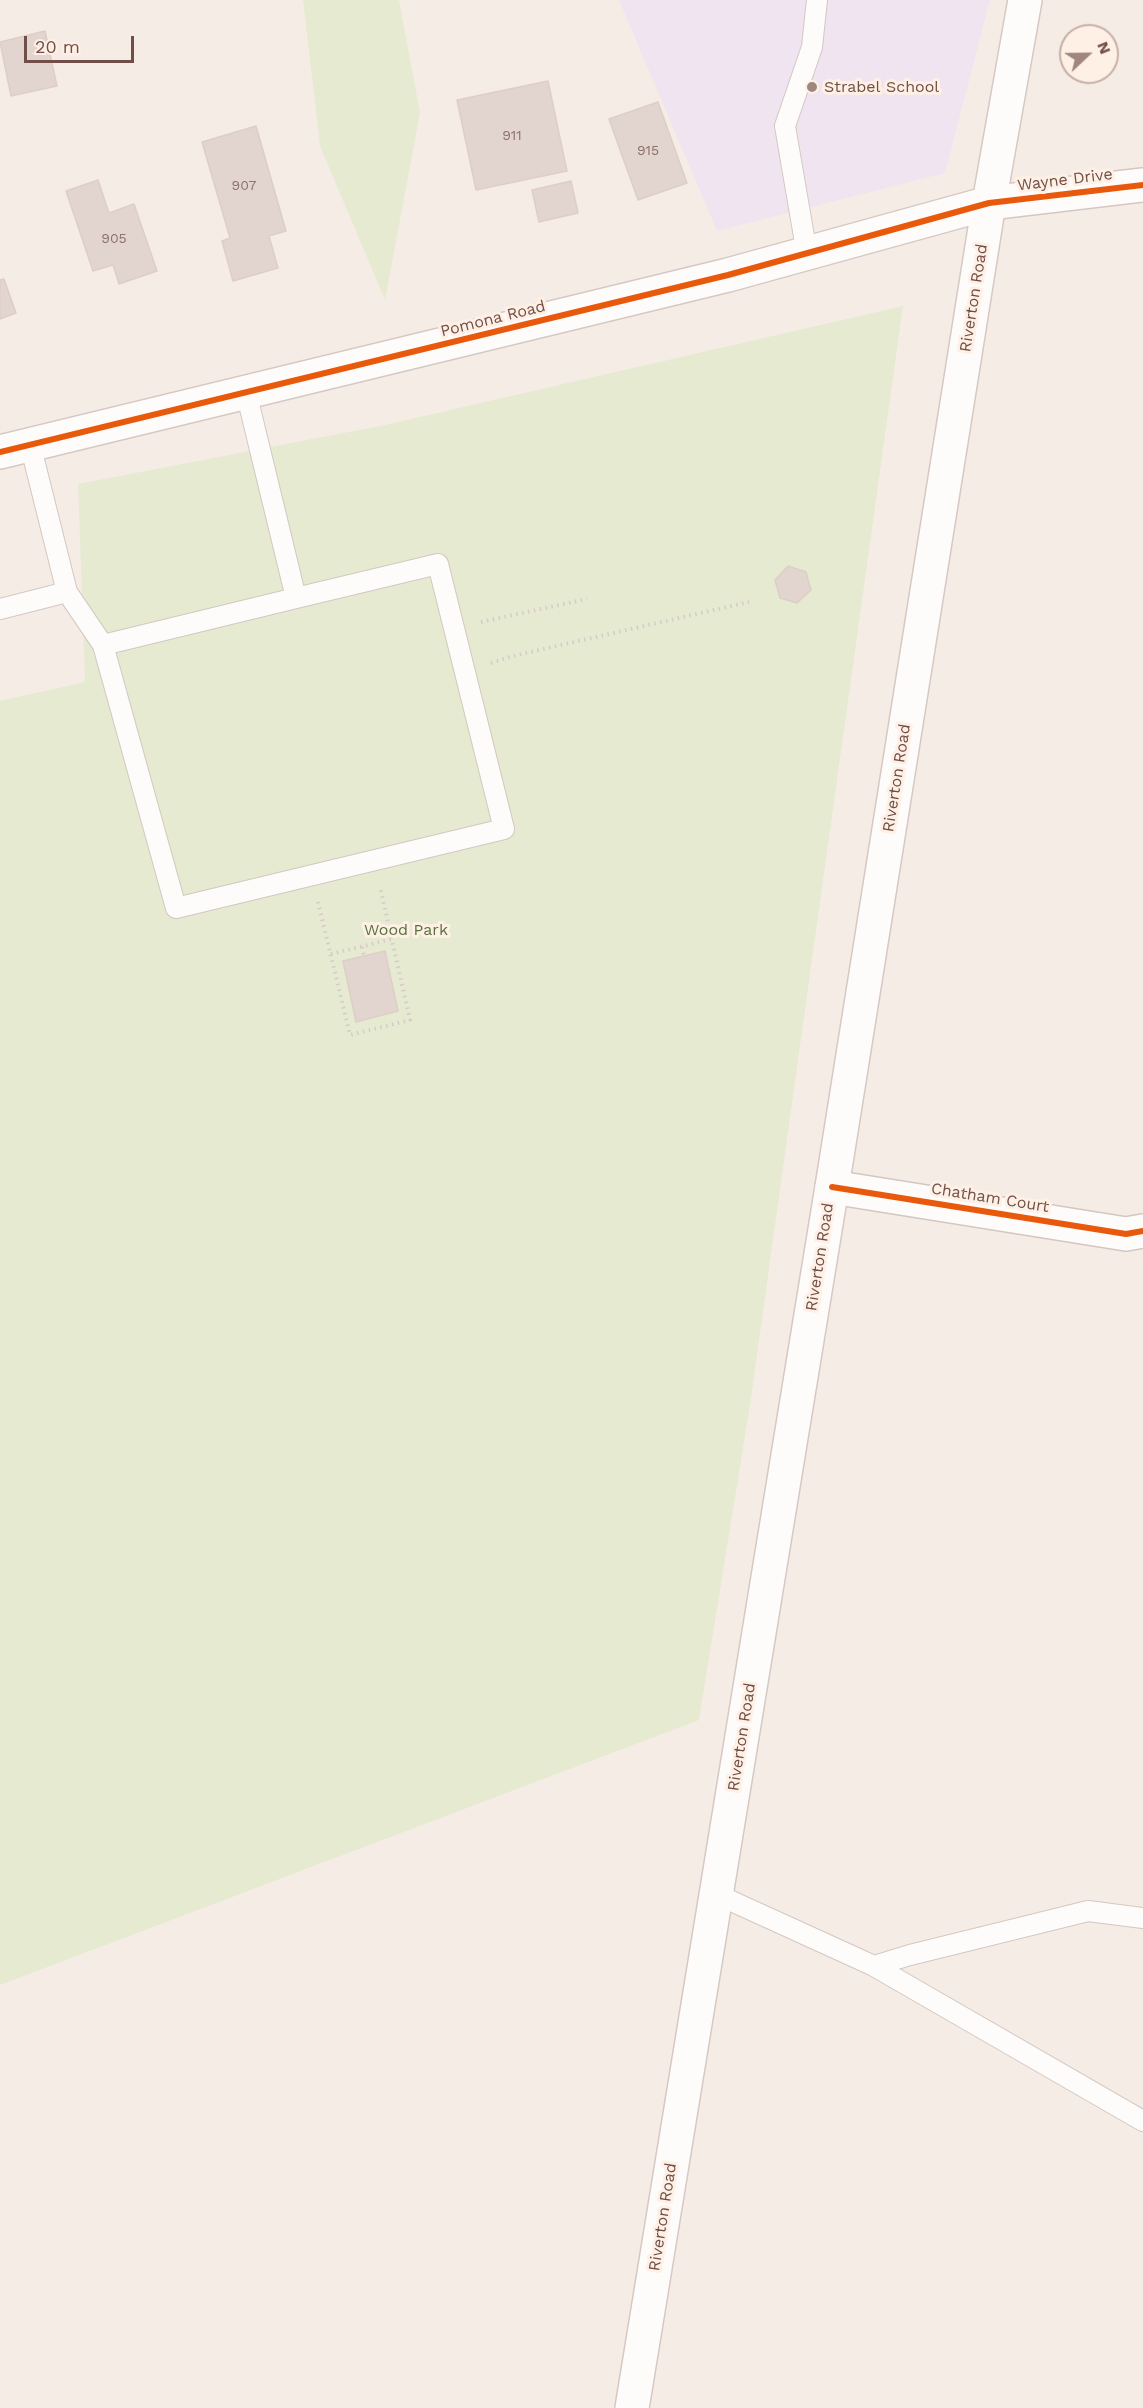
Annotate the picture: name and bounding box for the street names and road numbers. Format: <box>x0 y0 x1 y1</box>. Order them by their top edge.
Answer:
street label: Wayne Drive <box>1016 165 1114 195</box>
street label: Riverton Road <box>956 243 992 353</box>
street label: Pomona Road <box>439 297 547 341</box>
street label: Riverton Road <box>879 723 915 833</box>
street label: Chatham Court <box>930 1179 1050 1217</box>
street label: Riverton Road <box>802 1202 838 1312</box>
street label: Riverton Road <box>724 1682 760 1792</box>
street label: Riverton Road <box>645 2162 681 2272</box>

